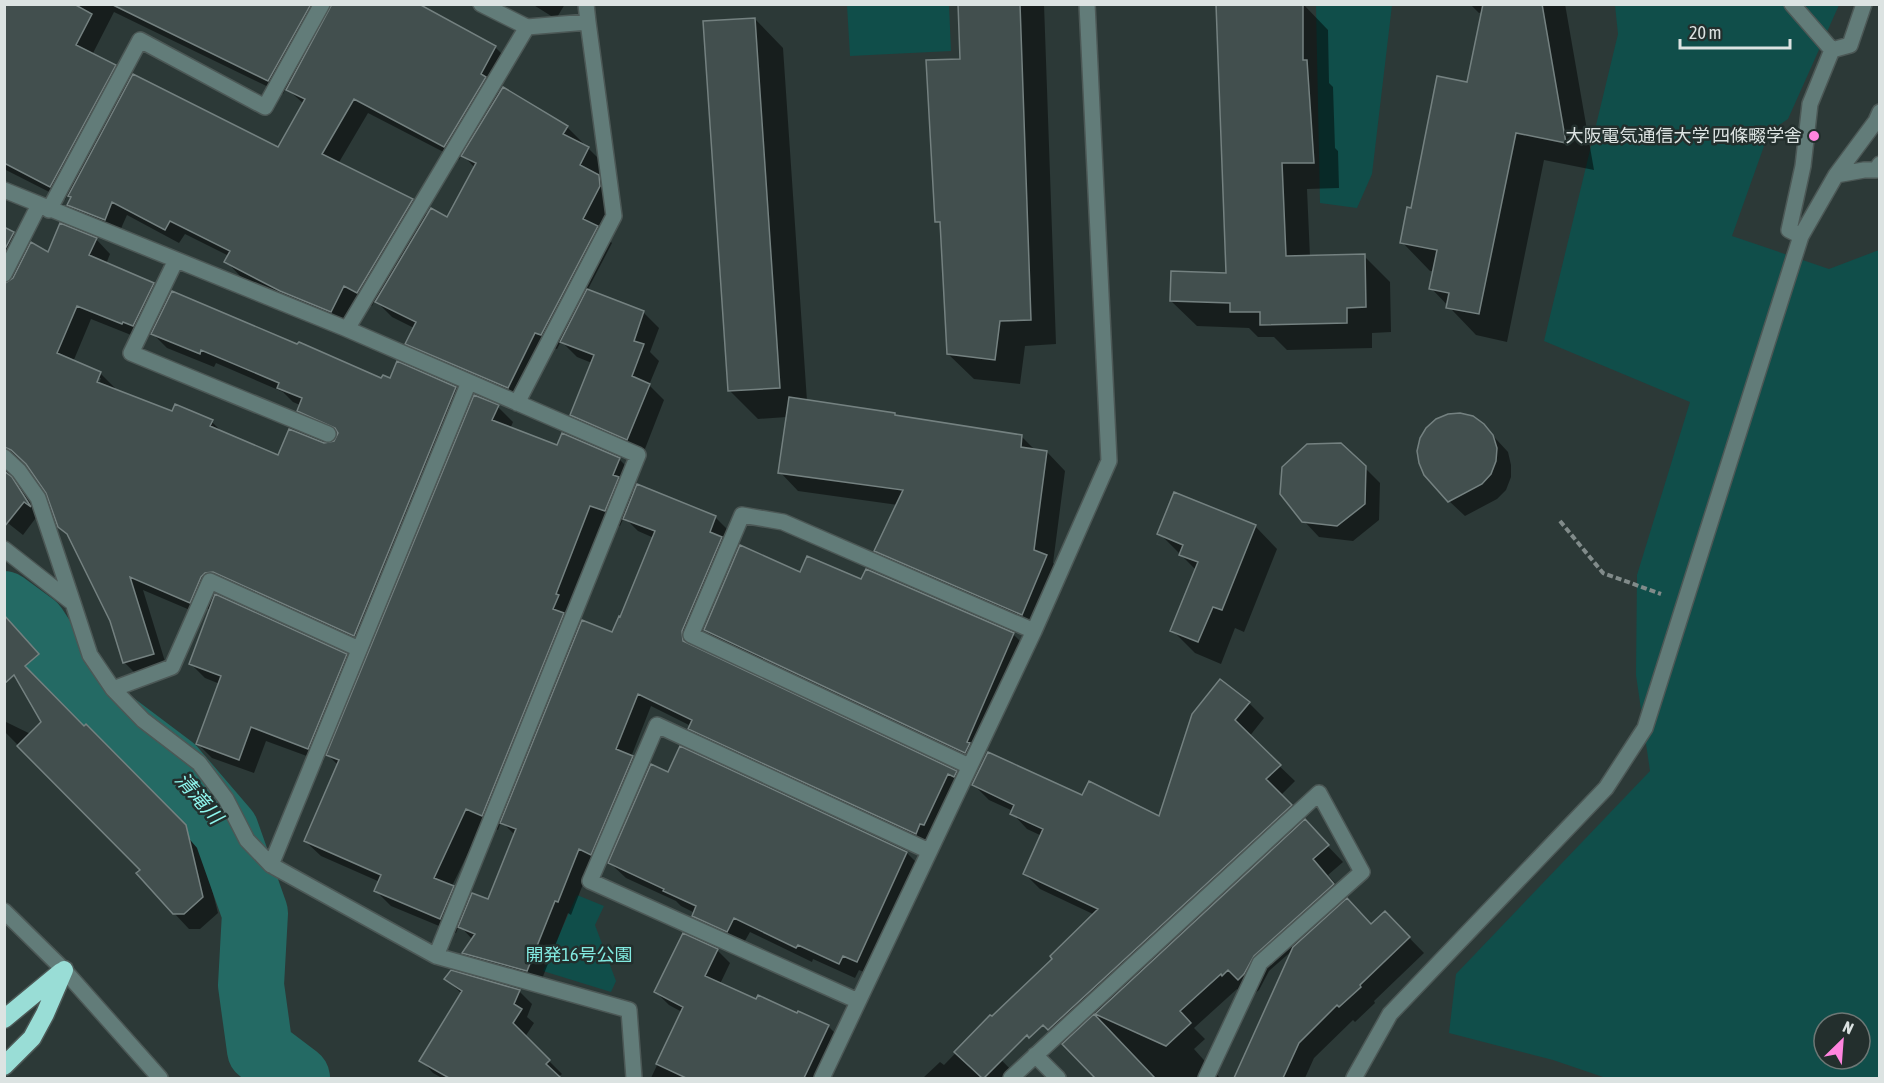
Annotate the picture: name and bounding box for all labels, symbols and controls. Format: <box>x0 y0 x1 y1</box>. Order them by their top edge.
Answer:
scale bar <box>1680 12 1790 50</box>
text: 20 m <box>1689 22 1721 43</box>
place label: 大阪電気通信大学 四條畷学舎 <box>1566 125 1802 146</box>
marker: 大阪電気通信大学 四條畷学舎 <box>1807 129 1821 143</box>
water label: 清滝川 <box>171 767 229 829</box>
park label: 開発16号公園 <box>526 944 632 965</box>
north arrow <box>1812 1011 1872 1071</box>
text: N <box>1840 1017 1856 1038</box>

